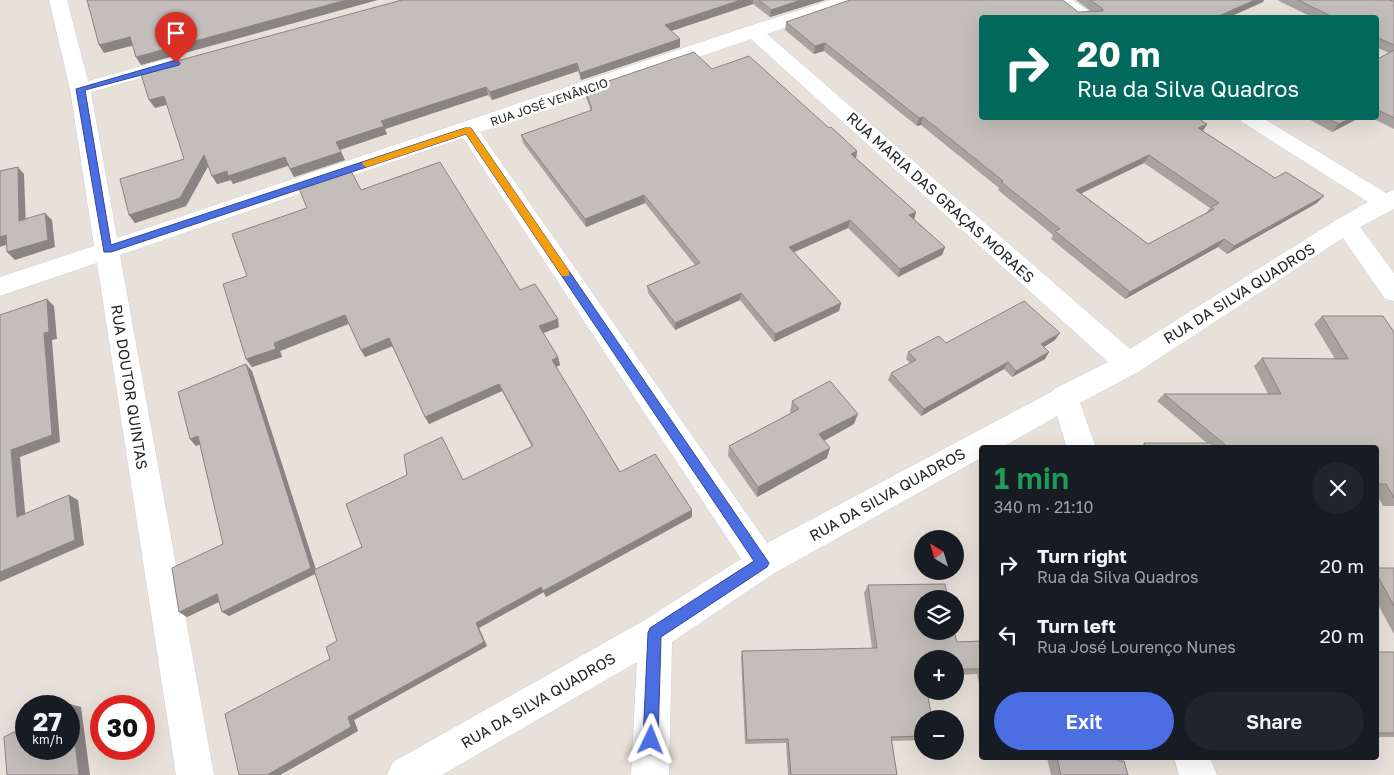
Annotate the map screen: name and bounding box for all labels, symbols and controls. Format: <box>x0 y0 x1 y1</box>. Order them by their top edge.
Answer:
pin <box>155 12 197 63</box>
icon: arrive <box>162 19 190 47</box>
text: 20 m <box>1077 33 1160 75</box>
icon: right <box>994 35 1059 100</box>
street label: RUA JOSÉ VENÂNCIO <box>488 75 610 129</box>
text: Rua da Silva Quadros <box>1077 75 1299 102</box>
street label: RUA MARIA DAS GRAÇAS MORAES <box>844 108 1038 286</box>
street label: RUA DA SILVA QUADROS <box>1160 239 1318 347</box>
street label: RUA DOUTOR QUINTAS <box>108 303 152 471</box>
street label: RUA DA SILVA QUADROS <box>806 444 968 544</box>
text: 1 min <box>994 460 1069 496</box>
button: close <box>1312 462 1364 514</box>
text: 340 m · 21:10 <box>994 497 1094 517</box>
north arrow <box>914 530 964 580</box>
map controls <box>914 530 964 760</box>
text: Turn right <box>1037 544 1127 567</box>
icon: right <box>994 551 1022 579</box>
text: 20 m <box>1320 554 1364 577</box>
text: Rua da Silva Quadros <box>1037 567 1199 587</box>
button: layers <box>914 590 964 640</box>
text: Turn left <box>1037 614 1116 637</box>
icon: left <box>994 621 1022 649</box>
text: 20 m <box>1320 624 1364 647</box>
text: Rua José Lourenço Nunes <box>1037 637 1236 657</box>
street label: RUA DA SILVA QUADROS <box>458 648 618 752</box>
button: + <box>914 650 964 700</box>
button: Exit <box>994 692 1174 750</box>
button: Share <box>1184 692 1364 750</box>
speed limit sign: 30 <box>90 695 155 760</box>
text: 27 <box>33 706 62 737</box>
button: − <box>914 710 964 760</box>
position arrow <box>624 713 676 765</box>
text: km/h <box>32 732 63 747</box>

